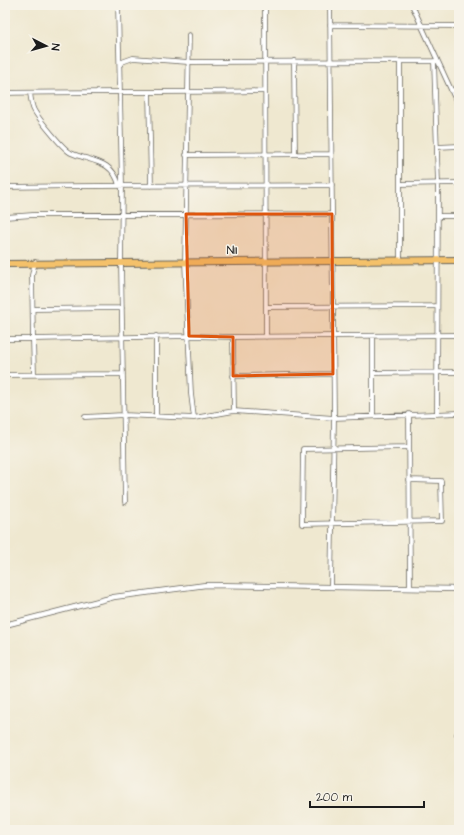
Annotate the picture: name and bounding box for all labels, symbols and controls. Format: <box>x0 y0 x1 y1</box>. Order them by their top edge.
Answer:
north arrow <box>26 26 66 66</box>
text: N <box>48 43 63 51</box>
street label: N11 <box>227 242 238 259</box>
scale bar <box>310 783 424 809</box>
text: 200 m <box>316 789 353 806</box>

